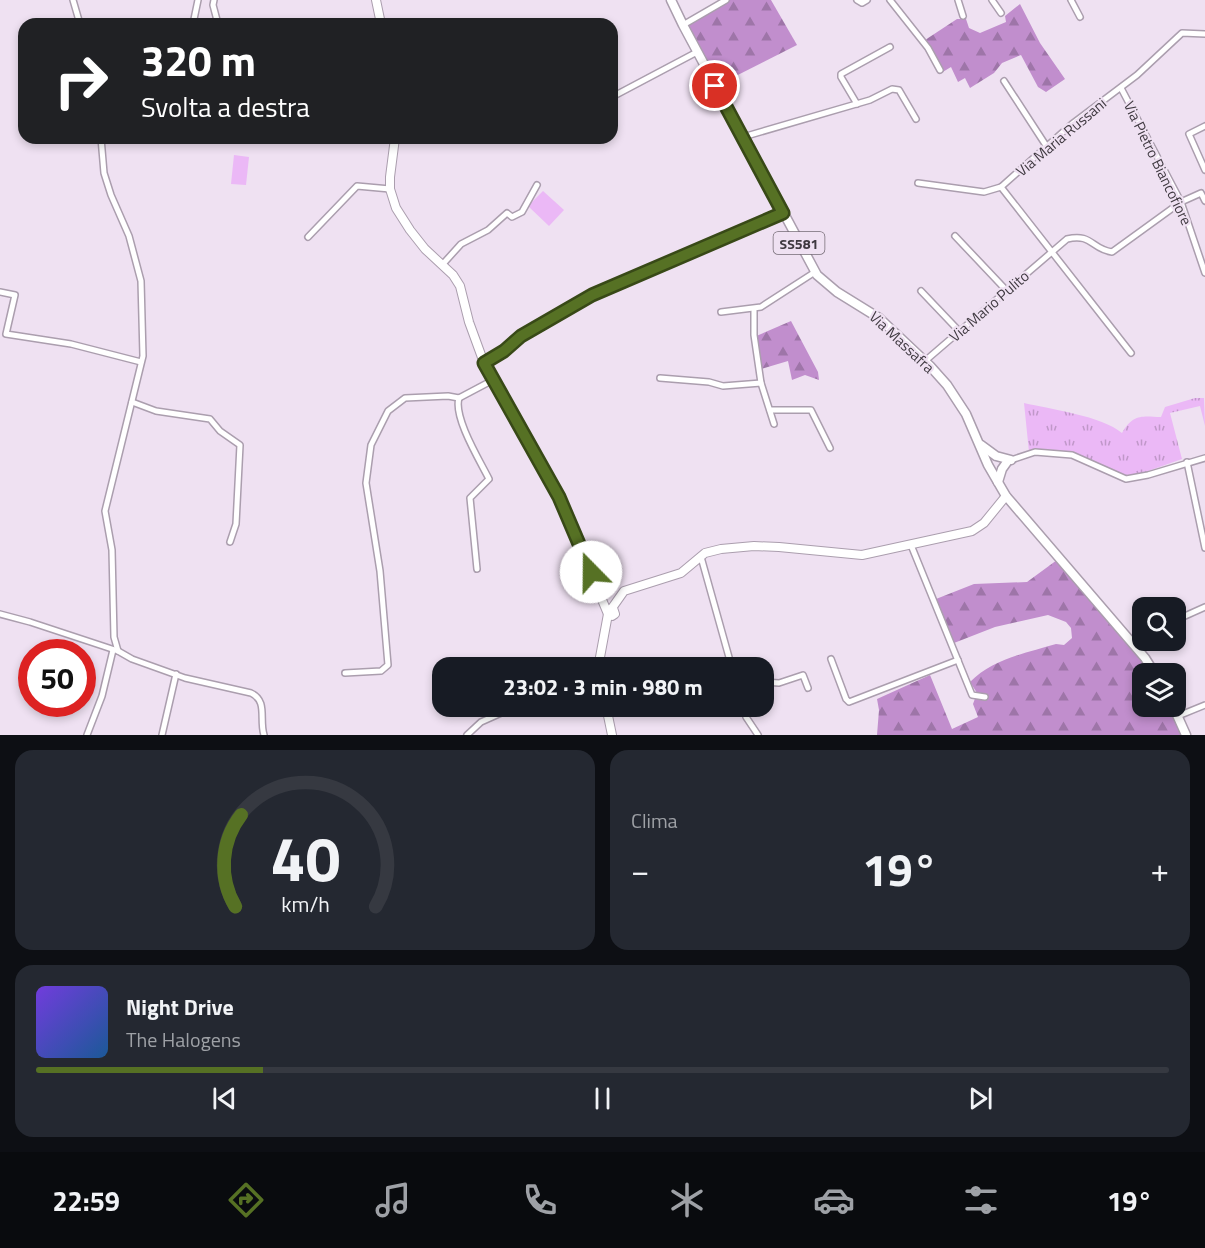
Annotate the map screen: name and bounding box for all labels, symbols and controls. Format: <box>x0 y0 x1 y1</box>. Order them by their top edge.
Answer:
text: 320 m <box>141 28 256 92</box>
icon: right <box>42 42 120 120</box>
pin <box>689 60 740 111</box>
icon: arrive <box>698 69 731 102</box>
text: Svolta a destra <box>141 86 310 127</box>
street label: Via Maria Russani <box>1011 92 1111 182</box>
street label: Via Pietro Biancofiore <box>1118 97 1198 229</box>
road number: SS581 <box>774 232 824 254</box>
street label: Via Mario Pulito <box>944 265 1034 347</box>
street label: Via Massafra <box>864 306 940 379</box>
position arrow <box>559 540 623 604</box>
map controls <box>1132 597 1186 717</box>
button: search <box>1132 597 1186 651</box>
speed limit sign: 50 <box>18 639 96 717</box>
button: layers <box>1132 663 1186 717</box>
text: 23:02 · 3 min · 980 m <box>503 670 703 704</box>
text: Clima <box>631 805 678 836</box>
text: 40 <box>270 810 340 905</box>
text: 19° <box>862 835 938 903</box>
text: − <box>631 845 649 895</box>
text: + <box>1151 845 1169 895</box>
text: km/h <box>281 888 329 920</box>
text: Night Drive <box>126 990 234 1024</box>
text: The Halogens <box>126 1024 241 1055</box>
icon: previous <box>208 1082 241 1115</box>
icon: pause <box>586 1082 619 1115</box>
icon: next <box>964 1082 997 1115</box>
icon: directions <box>225 1179 267 1221</box>
icon: music <box>372 1179 414 1221</box>
icon: phone <box>519 1179 561 1221</box>
icon: climate <box>666 1179 708 1221</box>
icon: car <box>813 1179 855 1221</box>
icon: filters <box>960 1179 1002 1221</box>
text: 22:59 <box>53 1180 120 1221</box>
text: 19° <box>1107 1180 1152 1221</box>

